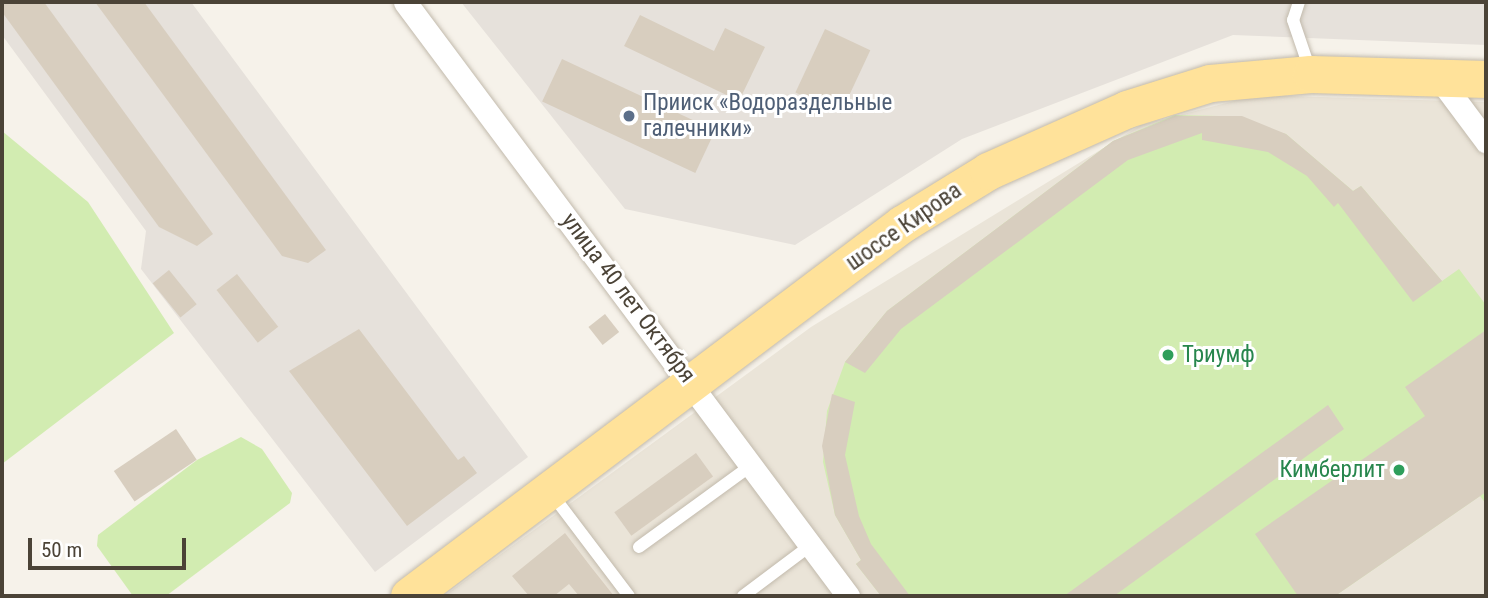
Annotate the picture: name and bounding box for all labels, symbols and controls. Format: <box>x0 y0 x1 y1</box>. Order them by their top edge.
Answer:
place label: Прииск «Водораздельные галечники» <box>643 89 892 143</box>
marker: Прииск «Водораздельные галечники» <box>621 108 637 124</box>
street label: шоссе Кирова <box>841 177 967 277</box>
street label: улица 40 лет Октября <box>555 208 701 388</box>
place label: Триумф <box>1182 341 1255 369</box>
marker: Триумф <box>1160 347 1176 363</box>
place label: Кимберлит <box>1279 456 1385 484</box>
marker: Кимберлит <box>1391 462 1407 478</box>
scale bar <box>32 524 189 568</box>
text: 50 m <box>41 538 82 562</box>

